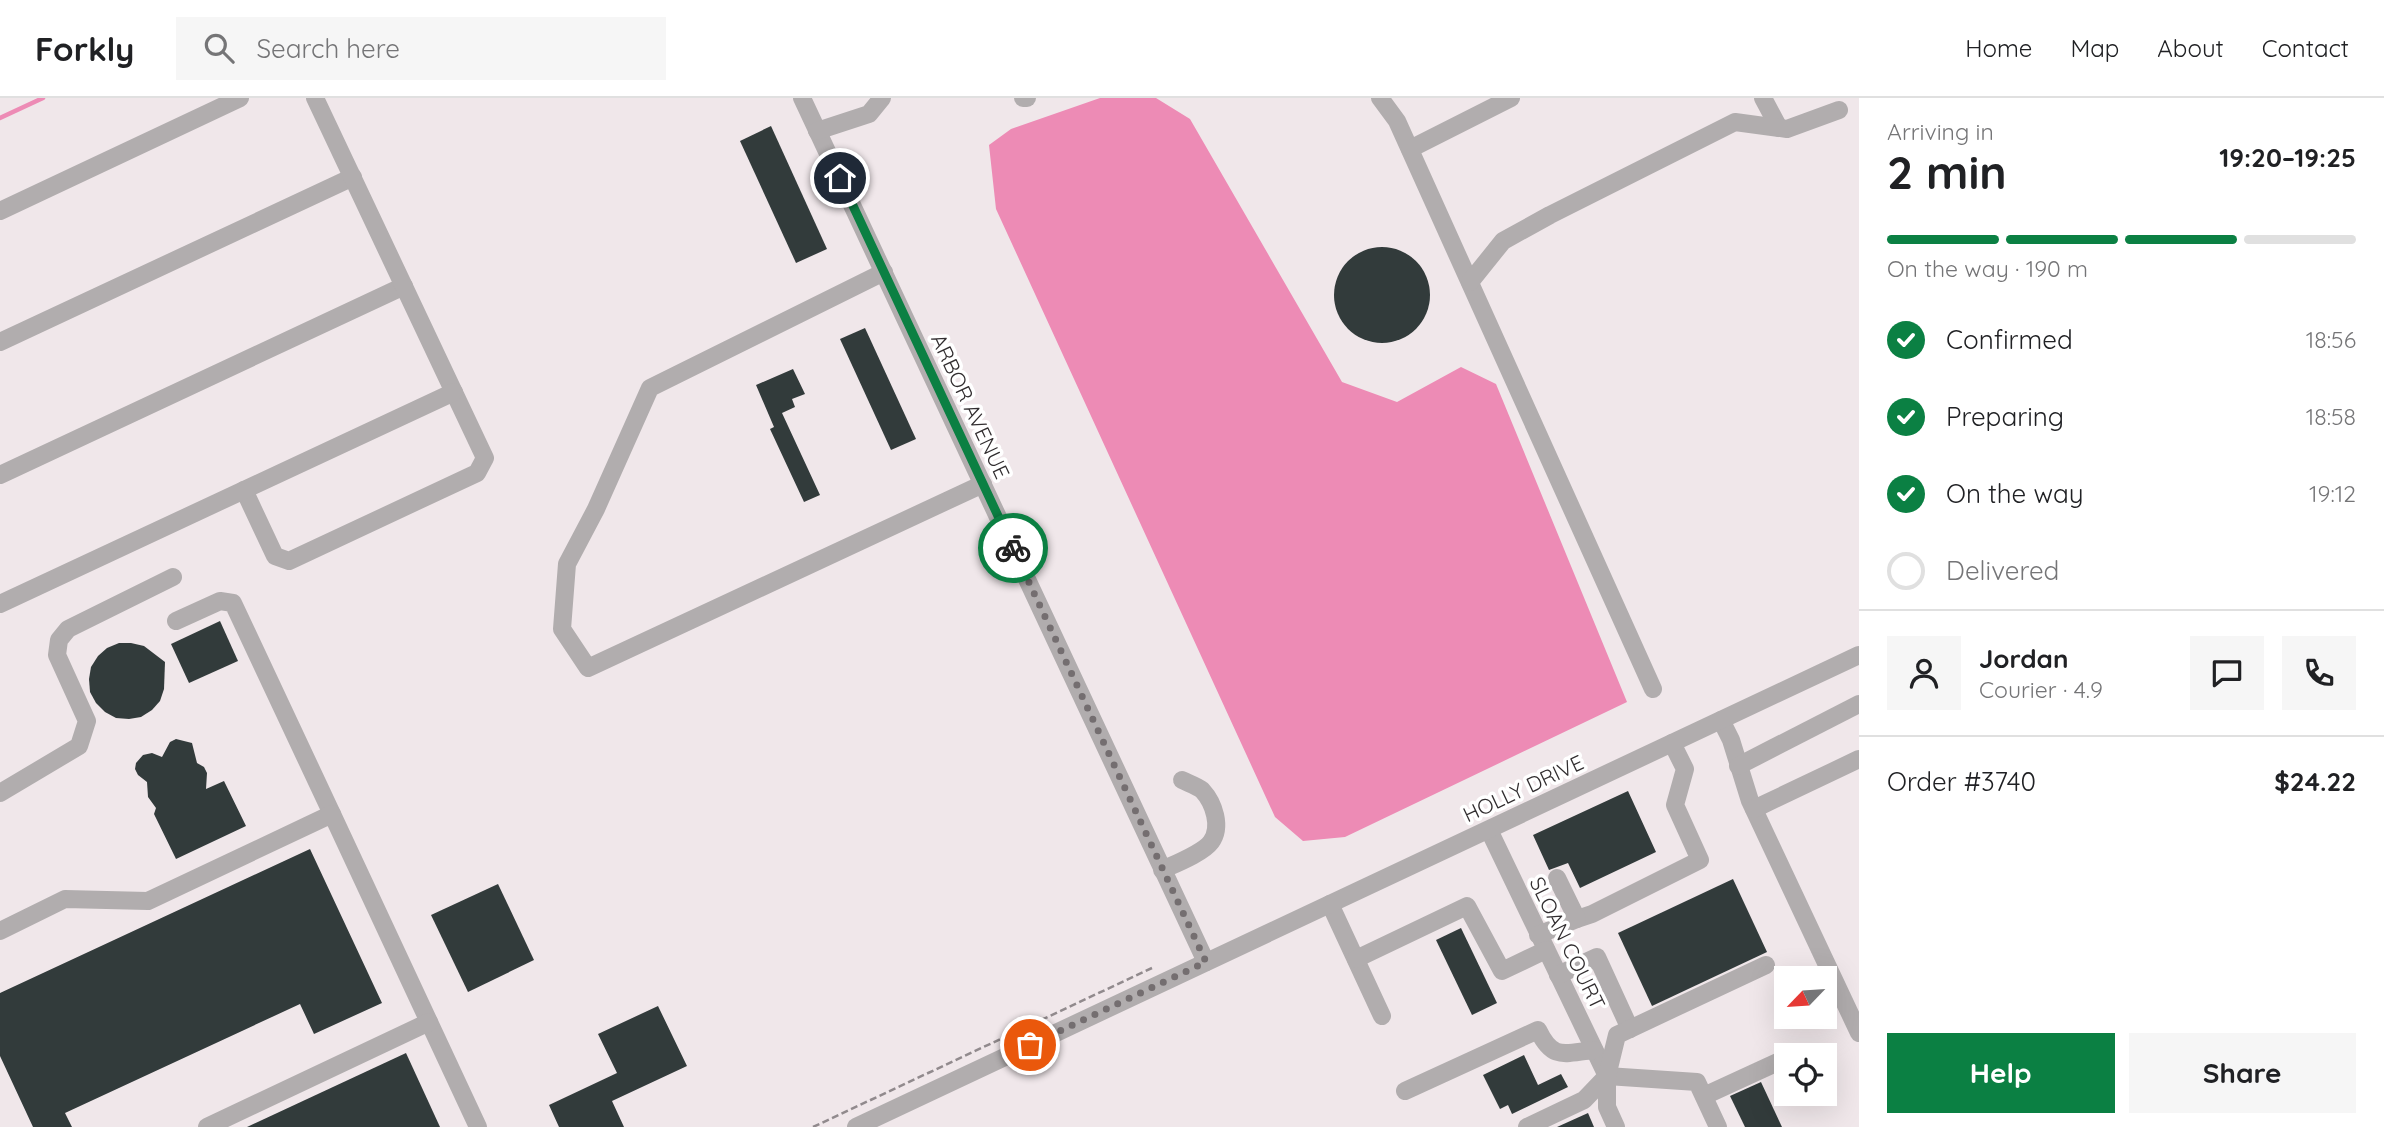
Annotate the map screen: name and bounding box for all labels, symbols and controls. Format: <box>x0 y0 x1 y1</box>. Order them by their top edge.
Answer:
search box <box>176 17 666 80</box>
text: Forkly <box>35 28 134 69</box>
icon: search <box>200 29 238 67</box>
text: Search here <box>256 32 400 65</box>
text: Home <box>1965 33 2032 63</box>
text: Map <box>2070 33 2119 63</box>
text: About <box>2157 33 2224 63</box>
text: Contact <box>2262 33 2349 63</box>
text: Arriving in <box>1887 117 1994 146</box>
text: 19:20–19:25 <box>2219 141 2356 174</box>
text: 2 min <box>1887 143 2007 201</box>
pin <box>810 148 870 208</box>
icon: home <box>821 159 859 197</box>
text: On the way · 190 m <box>1887 254 2088 283</box>
icon: check <box>1887 321 1925 359</box>
text: Confirmed <box>1946 323 2073 356</box>
text: 18:56 <box>2306 325 2356 354</box>
street label: ARBOR AVENUE <box>926 329 1016 483</box>
icon: check <box>1887 398 1925 436</box>
text: Preparing <box>1946 400 2064 433</box>
text: 18:58 <box>2306 402 2356 431</box>
icon: check <box>1887 475 1925 513</box>
text: On the way <box>1946 477 2084 510</box>
text: 19:12 <box>2309 479 2356 508</box>
courier <box>978 513 1048 583</box>
icon: bike <box>994 529 1032 567</box>
text: Delivered <box>1946 554 2059 587</box>
button: person <box>1887 636 1961 710</box>
button: chat <box>2190 636 2264 710</box>
button: phone <box>2282 636 2356 710</box>
text: Jordan <box>1979 642 2068 675</box>
text: Courier · 4.9 <box>1979 675 2103 704</box>
street label: HOLLY DRIVE <box>1459 749 1587 827</box>
text: Order #3740 <box>1887 765 2036 798</box>
text: $24.22 <box>2274 765 2356 798</box>
street label: SLOAN COURT <box>1525 872 1611 1014</box>
north arrow <box>1774 966 1838 1029</box>
map controls <box>1774 966 1837 1106</box>
pin <box>1000 1015 1060 1075</box>
icon: bag <box>1011 1026 1049 1064</box>
button: Help <box>1887 1033 2115 1113</box>
button: Share <box>2129 1033 2356 1113</box>
button: locate <box>1774 1043 1837 1106</box>

